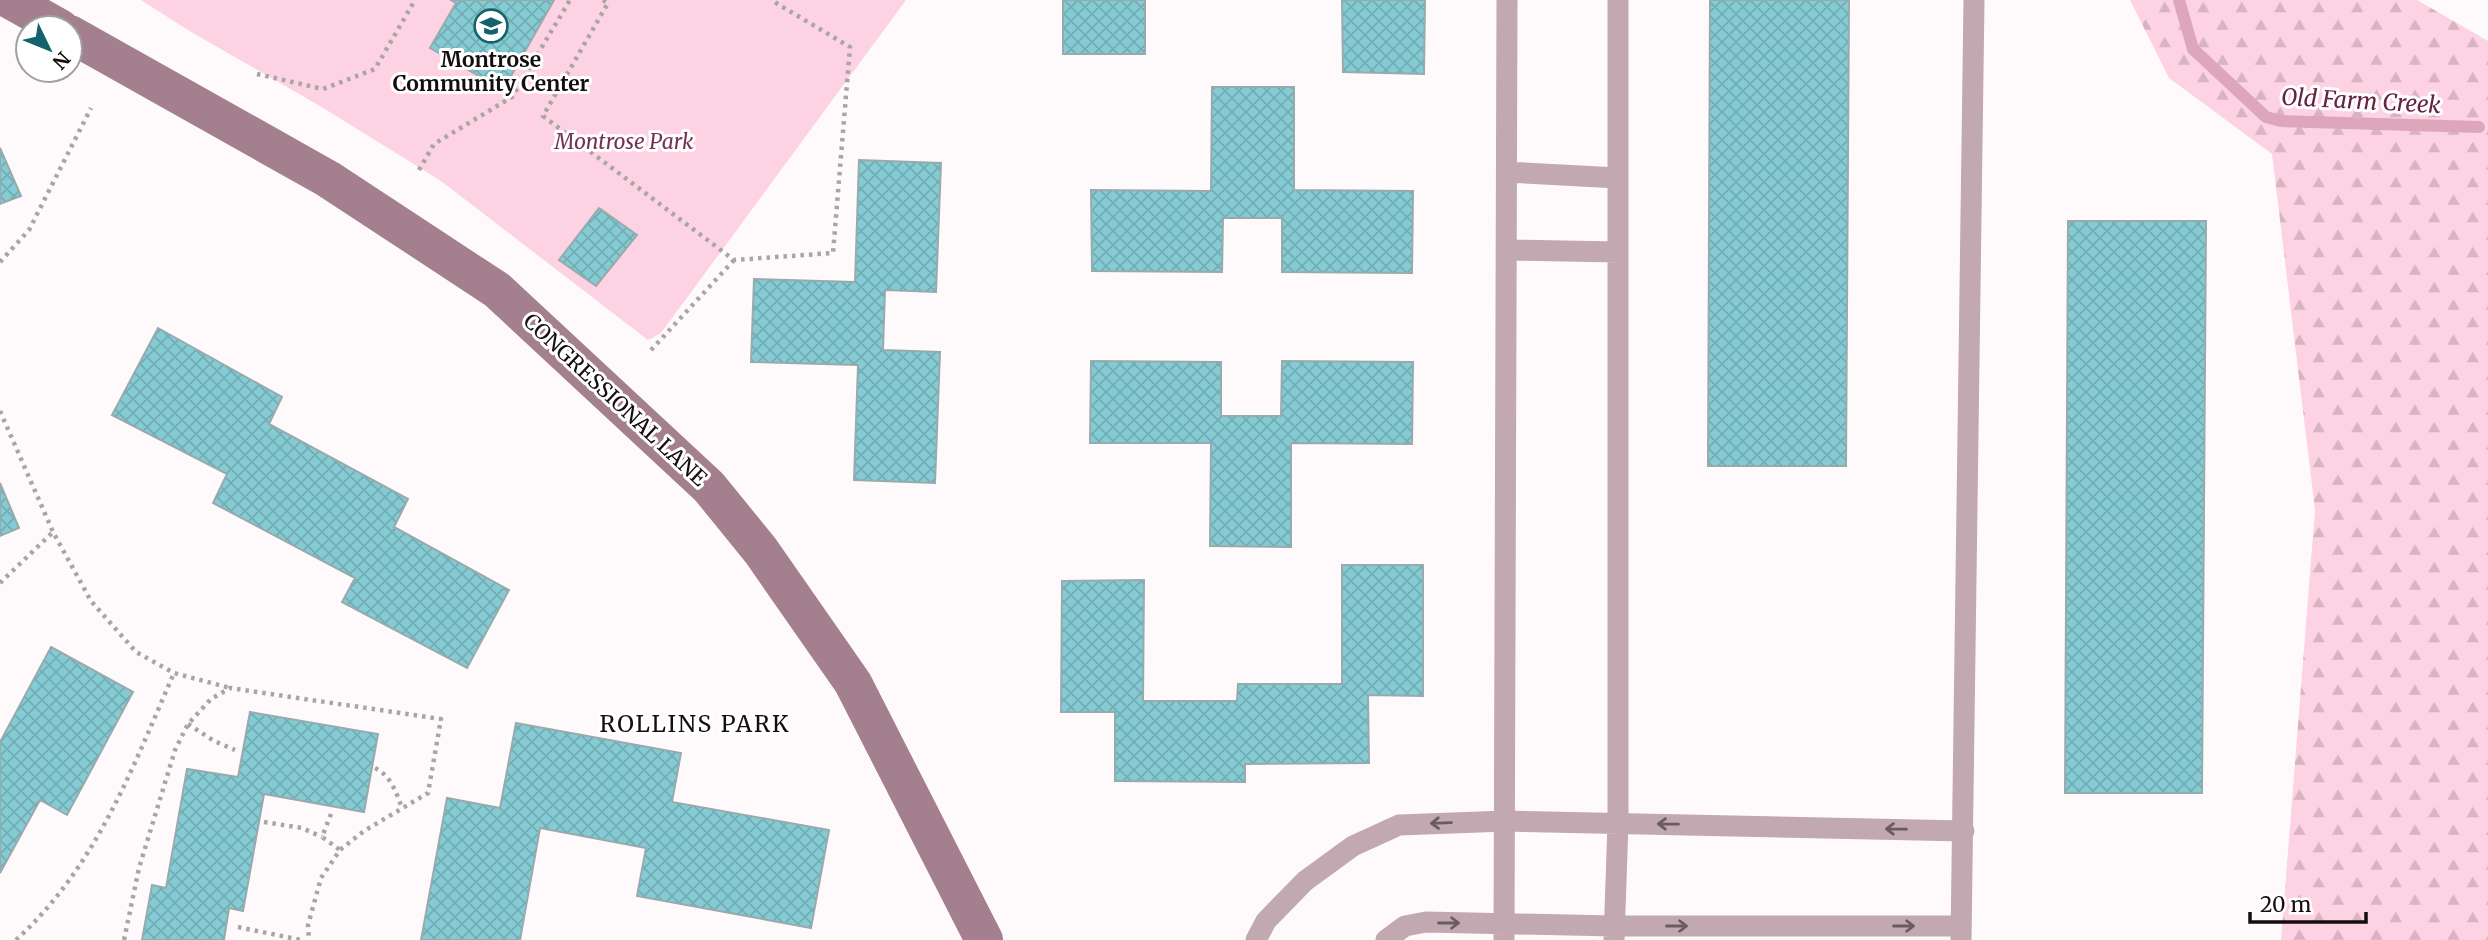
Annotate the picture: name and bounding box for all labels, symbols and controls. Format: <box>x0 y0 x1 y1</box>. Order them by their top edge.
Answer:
school or university icon: Montrose Community Center <box>472 7 510 45</box>
north arrow <box>14 14 84 84</box>
place label: Montrose Community Center <box>393 46 589 97</box>
text: N <box>48 47 75 74</box>
water label: Old Farm Creek <box>2281 82 2442 119</box>
park label: Montrose Park <box>554 128 694 155</box>
street label: CONGRESSIONAL LANE <box>518 307 713 492</box>
district label: ROLLINS PARK <box>600 709 790 738</box>
one-way arrow <box>1430 817 1453 830</box>
one-way arrow <box>1657 818 1680 831</box>
one-way arrow <box>1885 823 1908 836</box>
scale bar <box>2250 880 2366 924</box>
text: 20 m <box>2260 891 2312 918</box>
one-way arrow <box>1438 916 1461 929</box>
one-way arrow <box>1665 919 1688 933</box>
one-way arrow <box>1893 919 1916 933</box>

